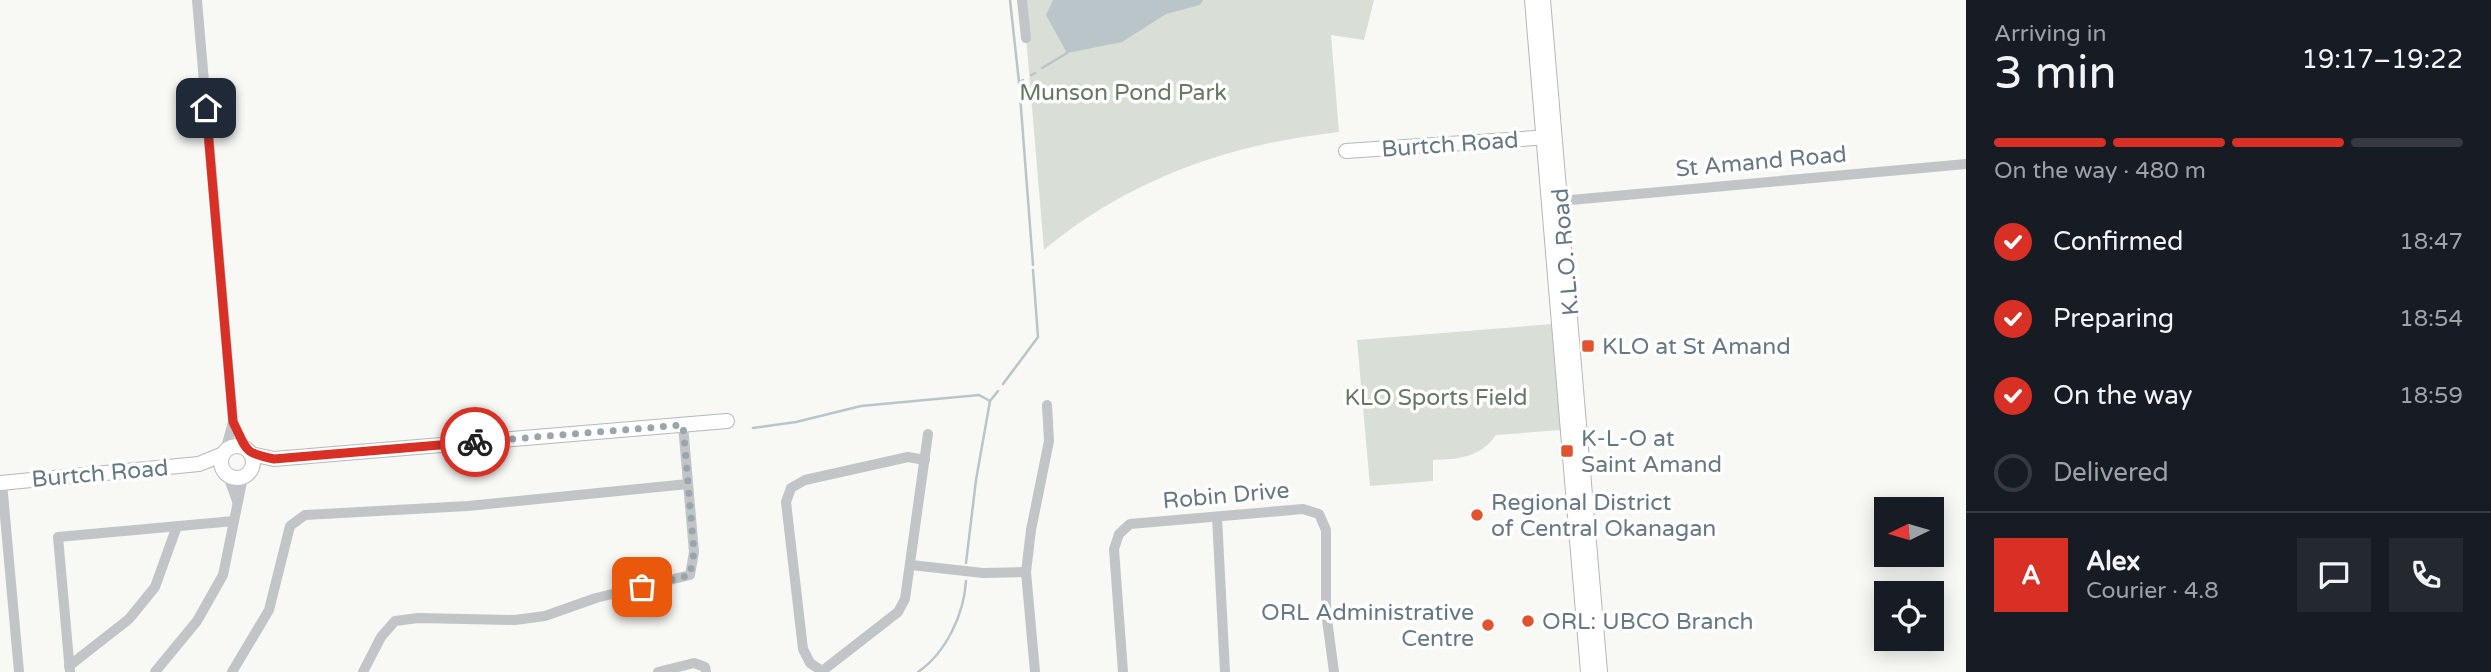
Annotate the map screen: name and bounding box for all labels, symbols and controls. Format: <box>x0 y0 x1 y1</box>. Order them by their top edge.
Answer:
text: Arriving in <box>1994 20 2107 48</box>
text: 19:17–19:22 <box>2302 44 2463 75</box>
text: 3 min <box>1994 46 2117 101</box>
pin <box>176 78 236 138</box>
park label: Munson Pond Park <box>1019 79 1227 107</box>
icon: home <box>187 89 225 127</box>
street label: Burtch Road <box>1381 126 1520 164</box>
street label: St Amand Road <box>1674 141 1848 183</box>
text: On the way · 480 m <box>1994 157 2206 185</box>
street label: K.L.O. Road <box>1546 187 1586 317</box>
icon: check <box>1994 223 2032 261</box>
text: Confirmed <box>2053 226 2183 257</box>
text: 18:47 <box>2399 228 2463 256</box>
icon: check <box>1994 300 2032 338</box>
text: Preparing <box>2053 303 2174 334</box>
text: 18:54 <box>2399 305 2463 333</box>
place label: KLO at St Amand <box>1602 333 1791 361</box>
marker: KLO at St Amand <box>1580 338 1596 354</box>
icon: check <box>1994 377 2032 415</box>
text: On the way <box>2053 380 2193 411</box>
text: 18:59 <box>2399 382 2463 410</box>
park label: KLO Sports Field <box>1344 384 1528 412</box>
courier <box>440 407 510 477</box>
icon: bike <box>456 423 494 461</box>
place label: K-L-O at Saint Amand <box>1581 425 1722 479</box>
marker: K-L-O at Saint Amand <box>1559 443 1575 459</box>
street label: Burtch Road <box>30 454 170 494</box>
text: Delivered <box>2053 457 2169 488</box>
street label: Robin Drive <box>1161 477 1291 515</box>
place label: Regional District of Central Okanagan <box>1491 489 1716 543</box>
north arrow <box>1874 497 1944 567</box>
map controls <box>1874 497 1944 651</box>
marker: Regional District of Central Okanagan <box>1469 507 1485 523</box>
button: chat <box>2297 538 2371 612</box>
button: phone <box>2389 538 2463 612</box>
text: Alex <box>2086 546 2140 577</box>
pin <box>612 557 672 617</box>
text: A <box>2021 560 2041 591</box>
icon: bag <box>623 568 661 606</box>
text: Courier · 4.8 <box>2086 577 2219 605</box>
button: locate <box>1874 581 1944 651</box>
place label: ORL Administrative Centre <box>1261 599 1474 653</box>
place label: ORL: UBCO Branch <box>1542 608 1754 636</box>
marker: ORL: UBCO Branch <box>1520 613 1536 629</box>
marker: ORL Administrative Centre <box>1480 617 1496 633</box>

